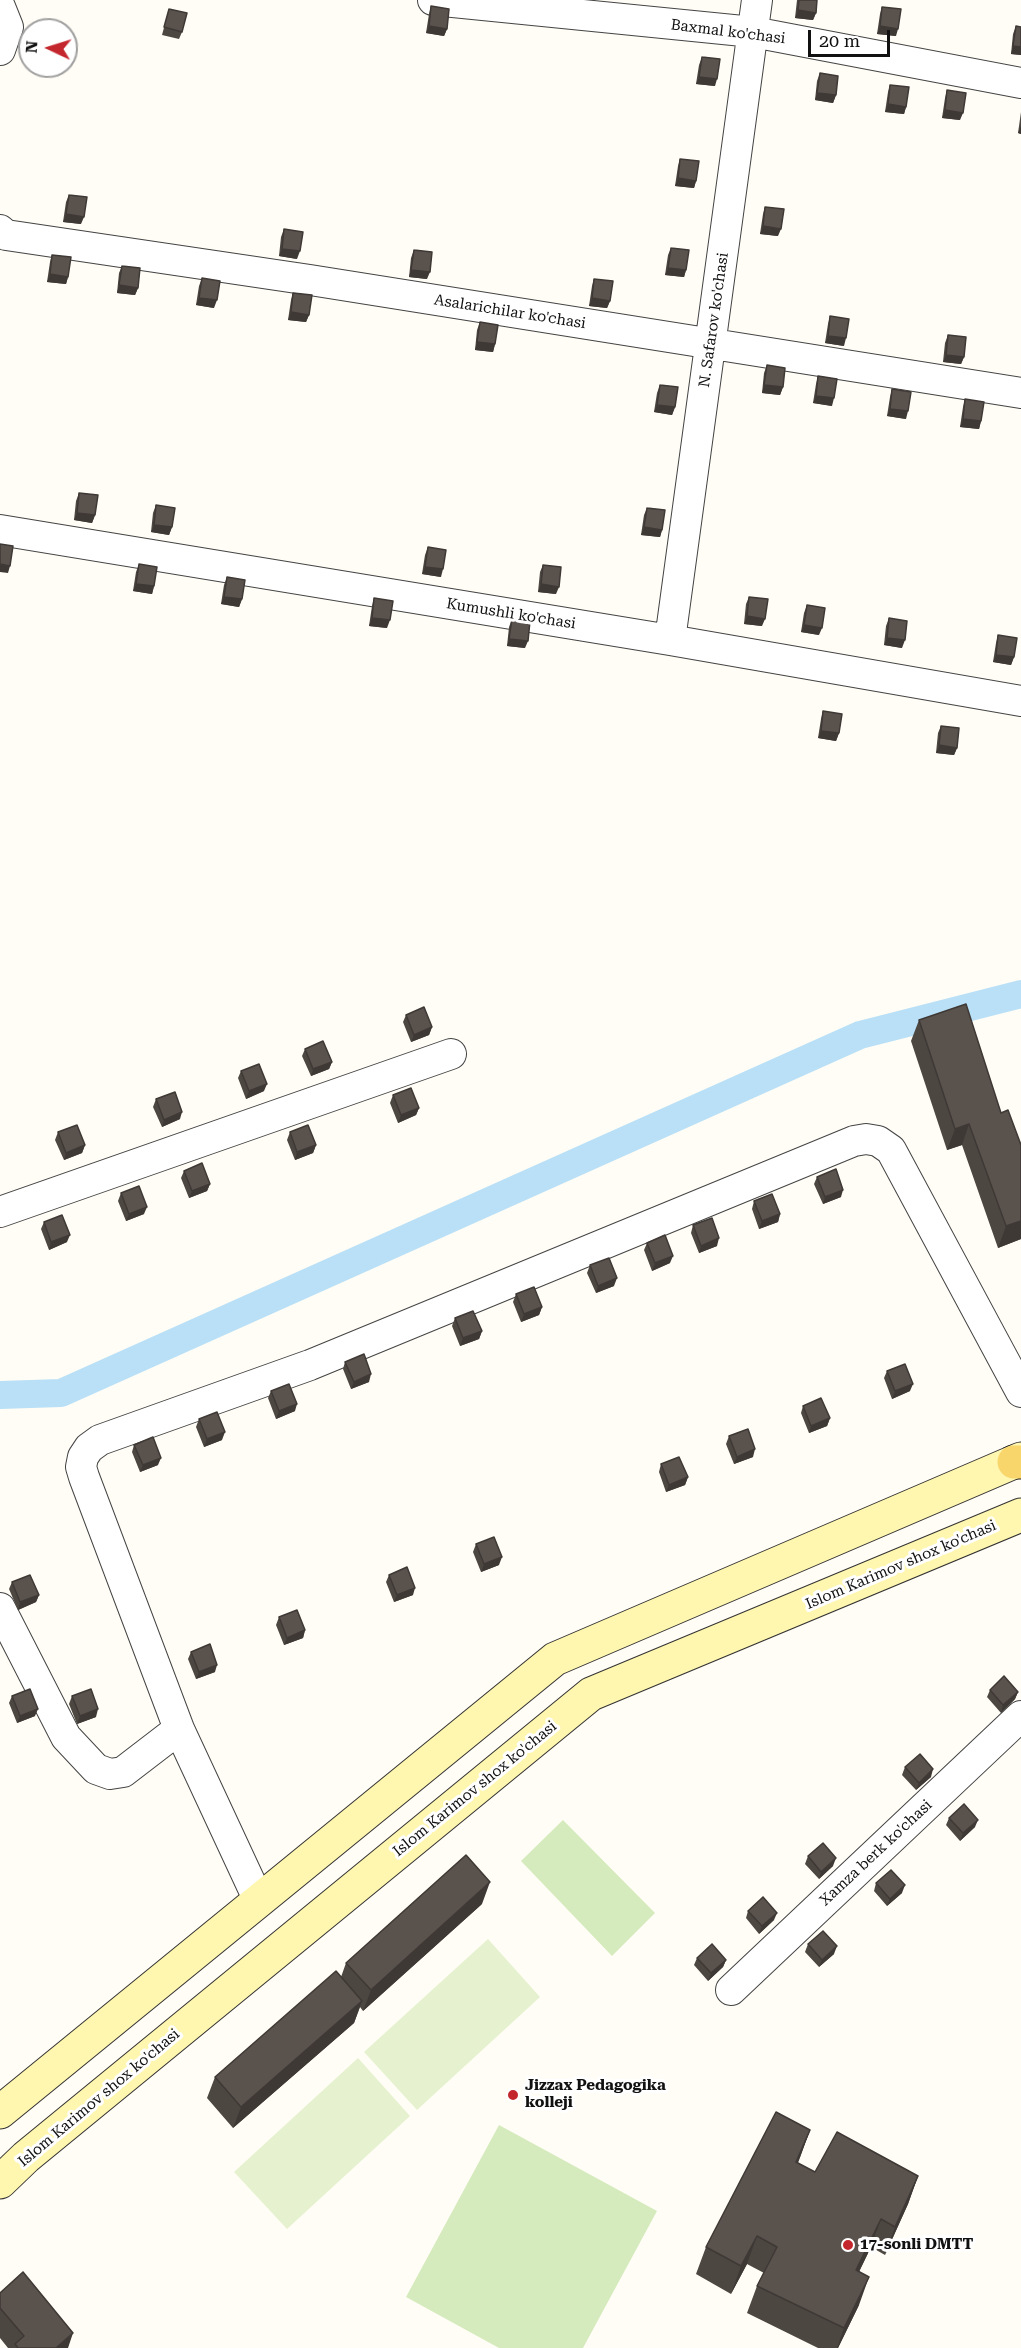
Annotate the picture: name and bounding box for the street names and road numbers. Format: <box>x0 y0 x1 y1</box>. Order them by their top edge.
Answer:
street label: Baxmal ko'chasi <box>670 16 786 48</box>
street label: N. Safarov ko'chasi <box>696 251 732 389</box>
street label: Asalarichilar ko'chasi <box>433 291 587 333</box>
street label: Kumushli ko'chasi <box>445 595 577 633</box>
street label: Islom Karimov shox ko'chasi <box>803 1517 999 1613</box>
street label: Islom Karimov shox ko'chasi <box>390 1717 560 1861</box>
street label: Xamza berk ko'chasi <box>816 1796 936 1910</box>
street label: Islom Karimov shox ko'chasi <box>15 2025 183 2171</box>

